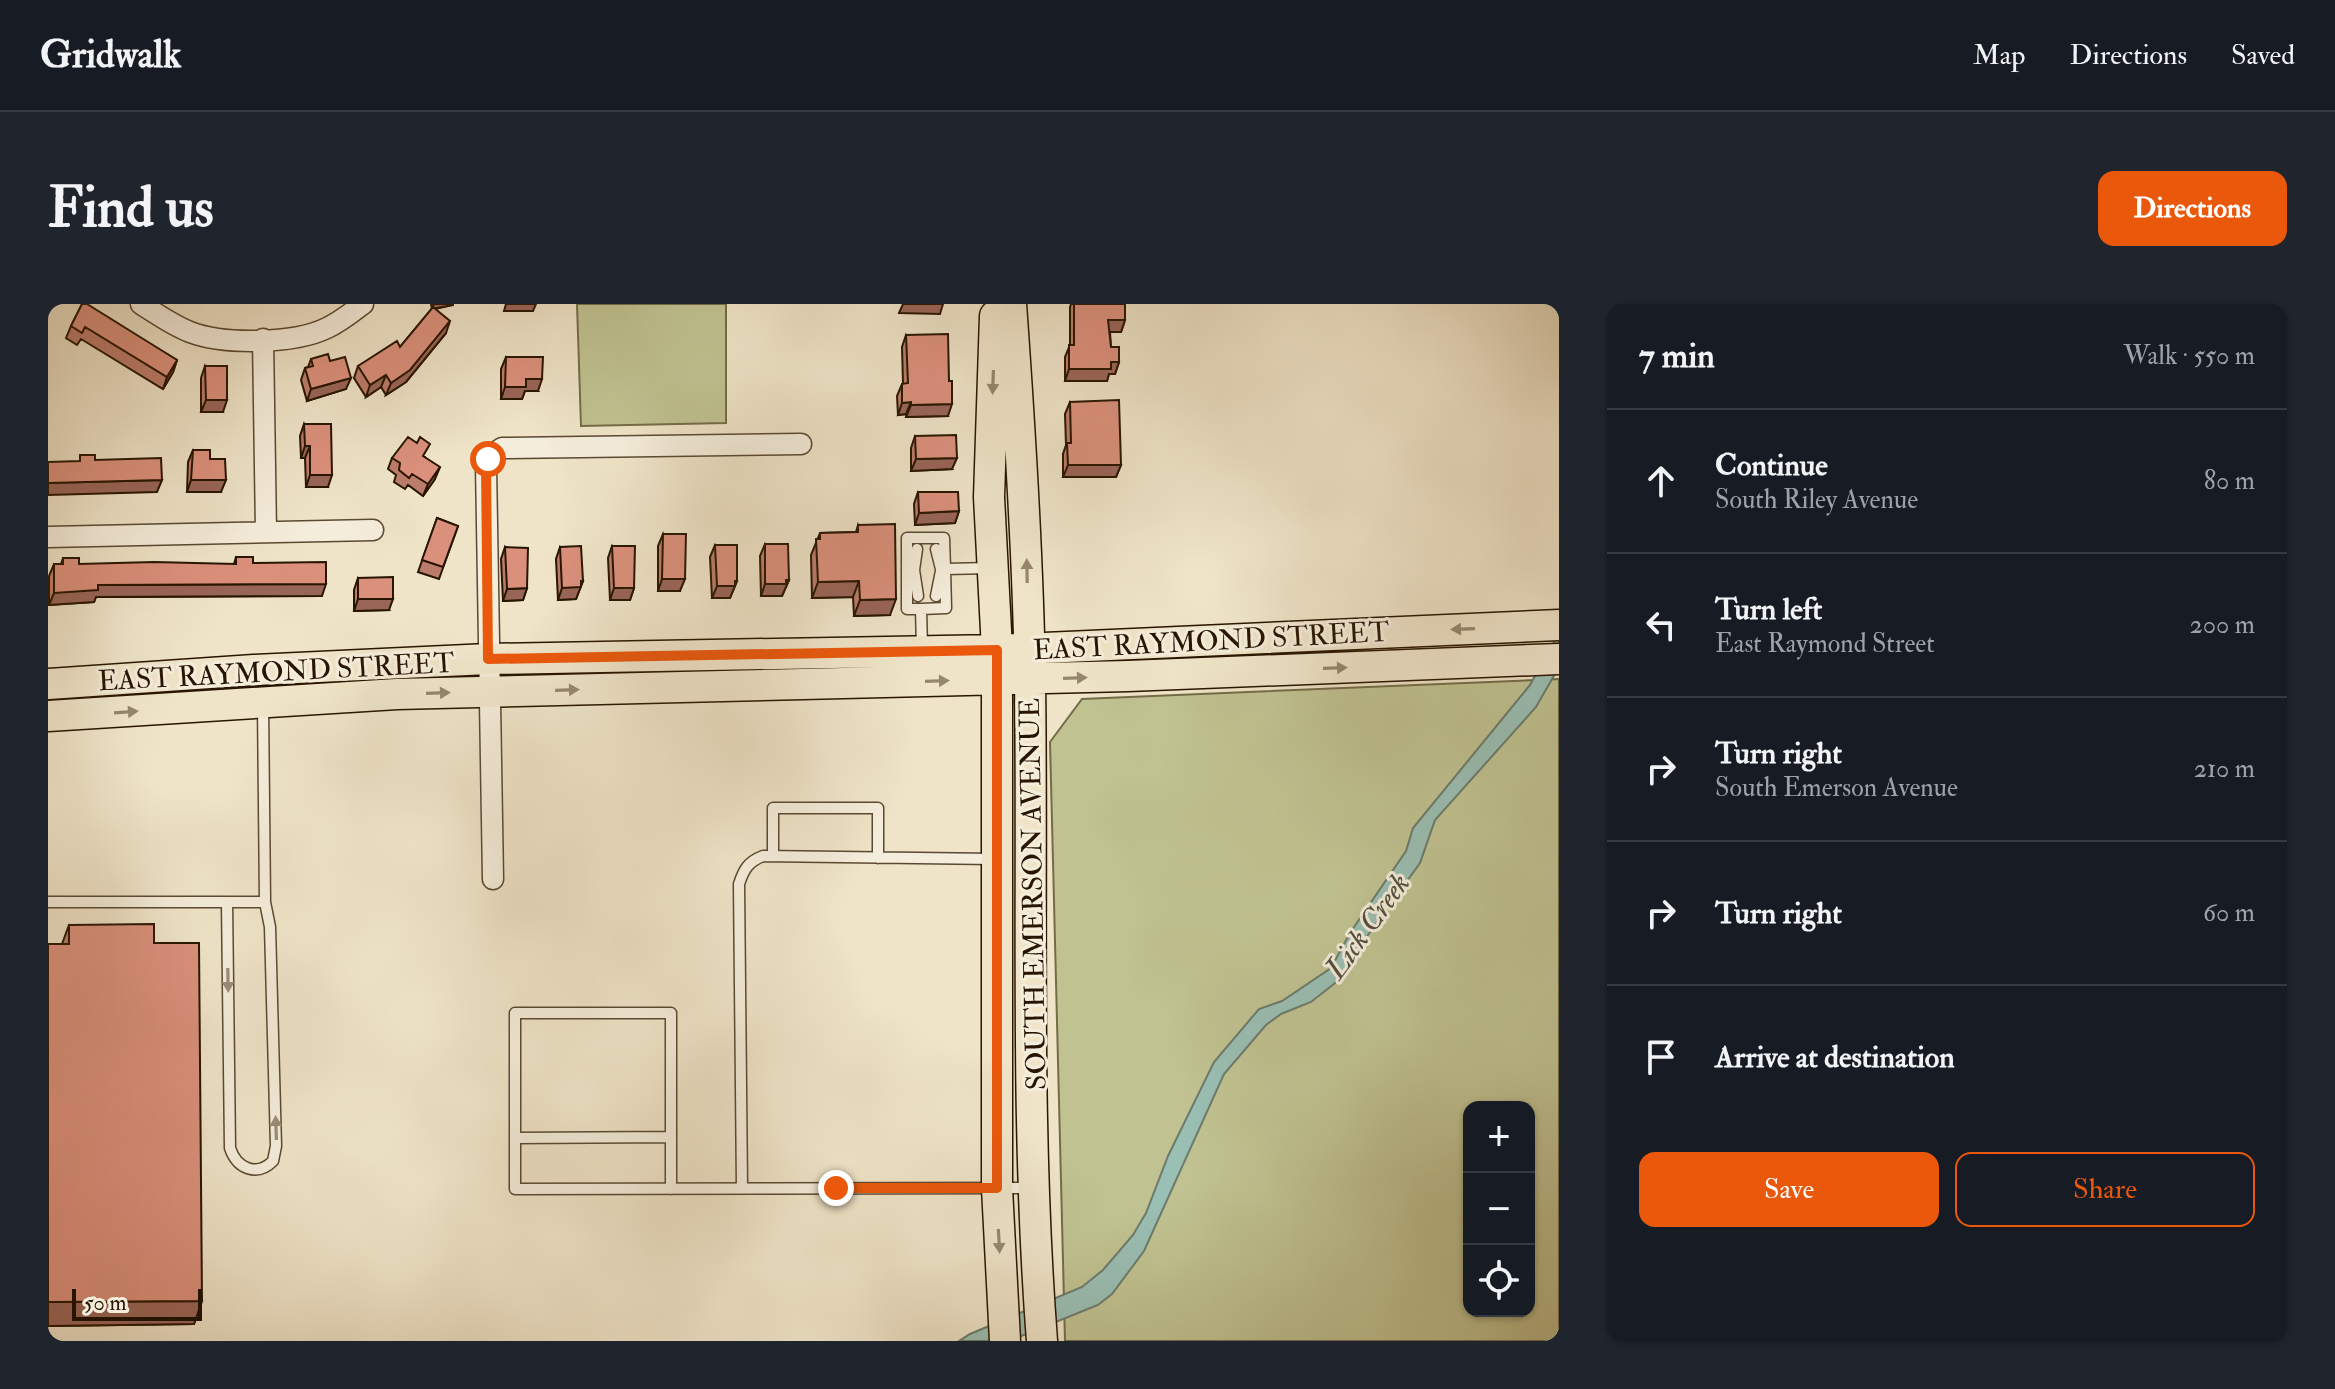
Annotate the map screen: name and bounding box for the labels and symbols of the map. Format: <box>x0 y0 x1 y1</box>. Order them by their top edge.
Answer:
one-way arrow <box>986 370 999 395</box>
route start <box>470 441 506 477</box>
one-way arrow <box>1020 558 1033 583</box>
street label: EAST RAYMOND STREET <box>1032 615 1390 668</box>
one-way arrow <box>1450 622 1475 635</box>
street label: EAST RAYMOND STREET <box>97 646 455 699</box>
one-way arrow <box>1323 661 1348 674</box>
one-way arrow <box>1063 671 1088 684</box>
one-way arrow <box>925 674 950 687</box>
one-way arrow <box>555 683 580 696</box>
one-way arrow <box>426 687 451 700</box>
street label: SOUTH EMERSON AVENUE <box>1013 698 1054 1090</box>
one-way arrow <box>114 705 139 718</box>
water label: Lick Creek <box>1316 866 1418 987</box>
one-way arrow <box>221 968 234 993</box>
one-way arrow <box>270 1115 282 1140</box>
route end <box>818 1170 854 1206</box>
one-way arrow <box>993 1229 1006 1254</box>
scale bar <box>72 1285 202 1321</box>

